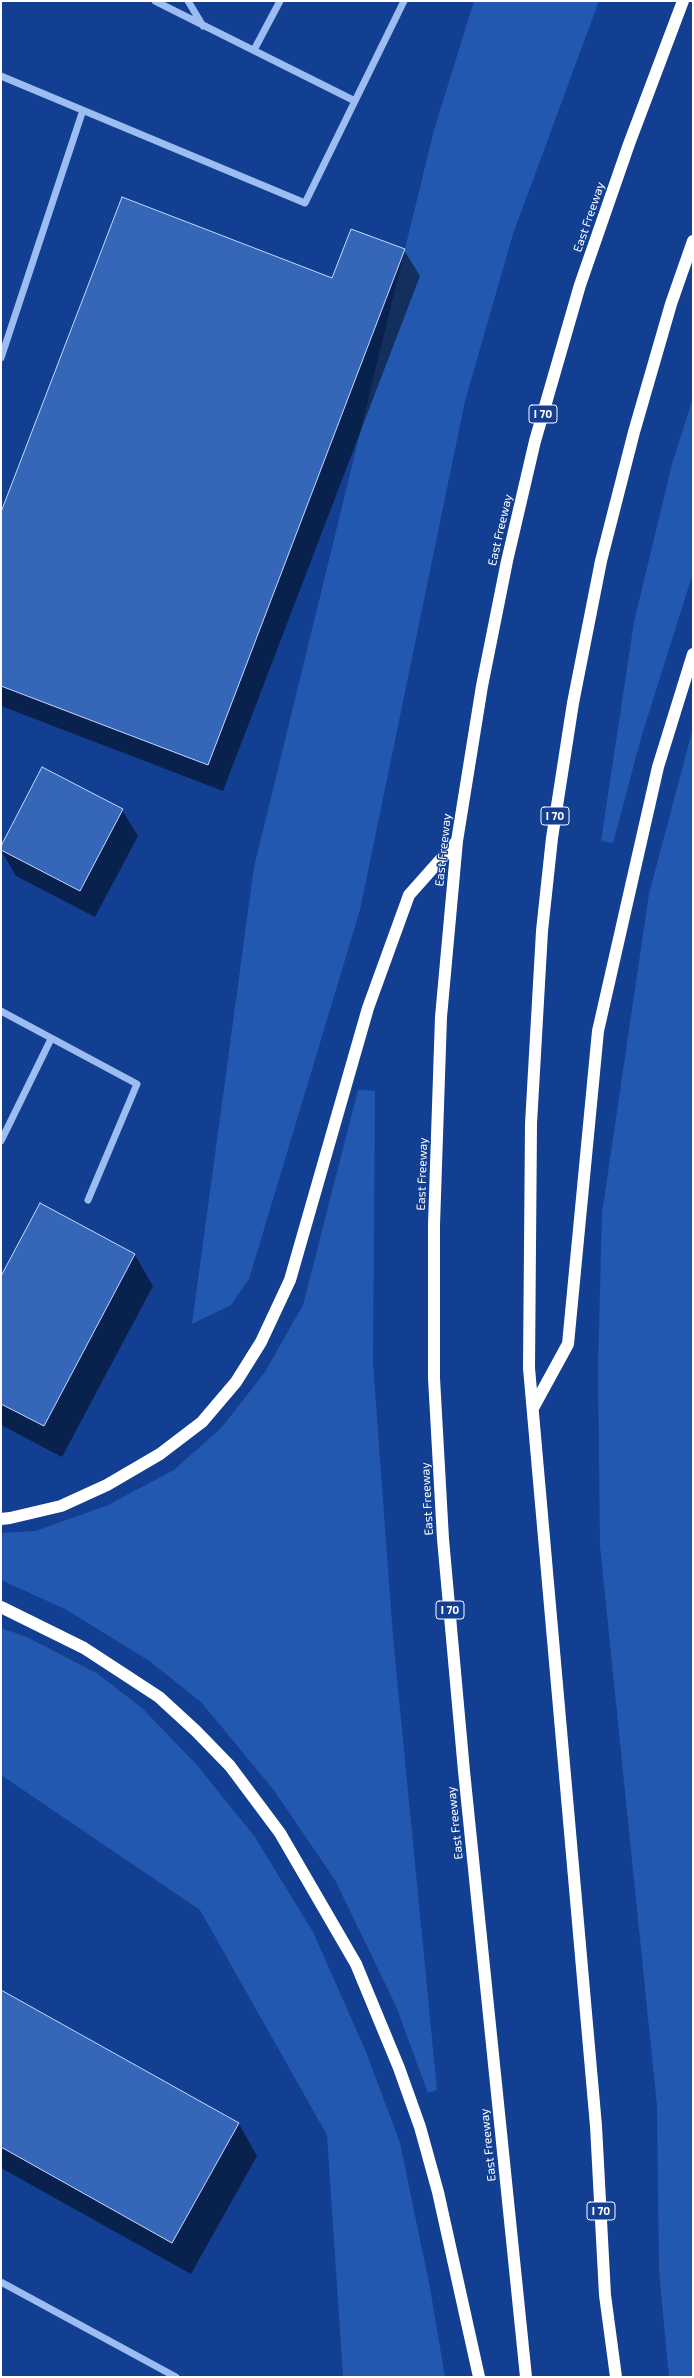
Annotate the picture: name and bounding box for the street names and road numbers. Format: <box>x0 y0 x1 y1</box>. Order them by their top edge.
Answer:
street label: East Freeway <box>570 180 608 254</box>
road number: I 70 <box>529 405 557 423</box>
street label: East Freeway <box>485 493 515 567</box>
road number: I 70 <box>541 807 569 825</box>
street label: East Freeway <box>432 813 454 887</box>
street label: East Freeway <box>414 1137 430 1211</box>
street label: East Freeway <box>418 1462 436 1536</box>
road number: I 70 <box>436 1601 464 1619</box>
street label: East Freeway <box>444 1786 466 1860</box>
street label: East Freeway <box>477 2108 499 2182</box>
road number: I 70 <box>587 2202 615 2220</box>

